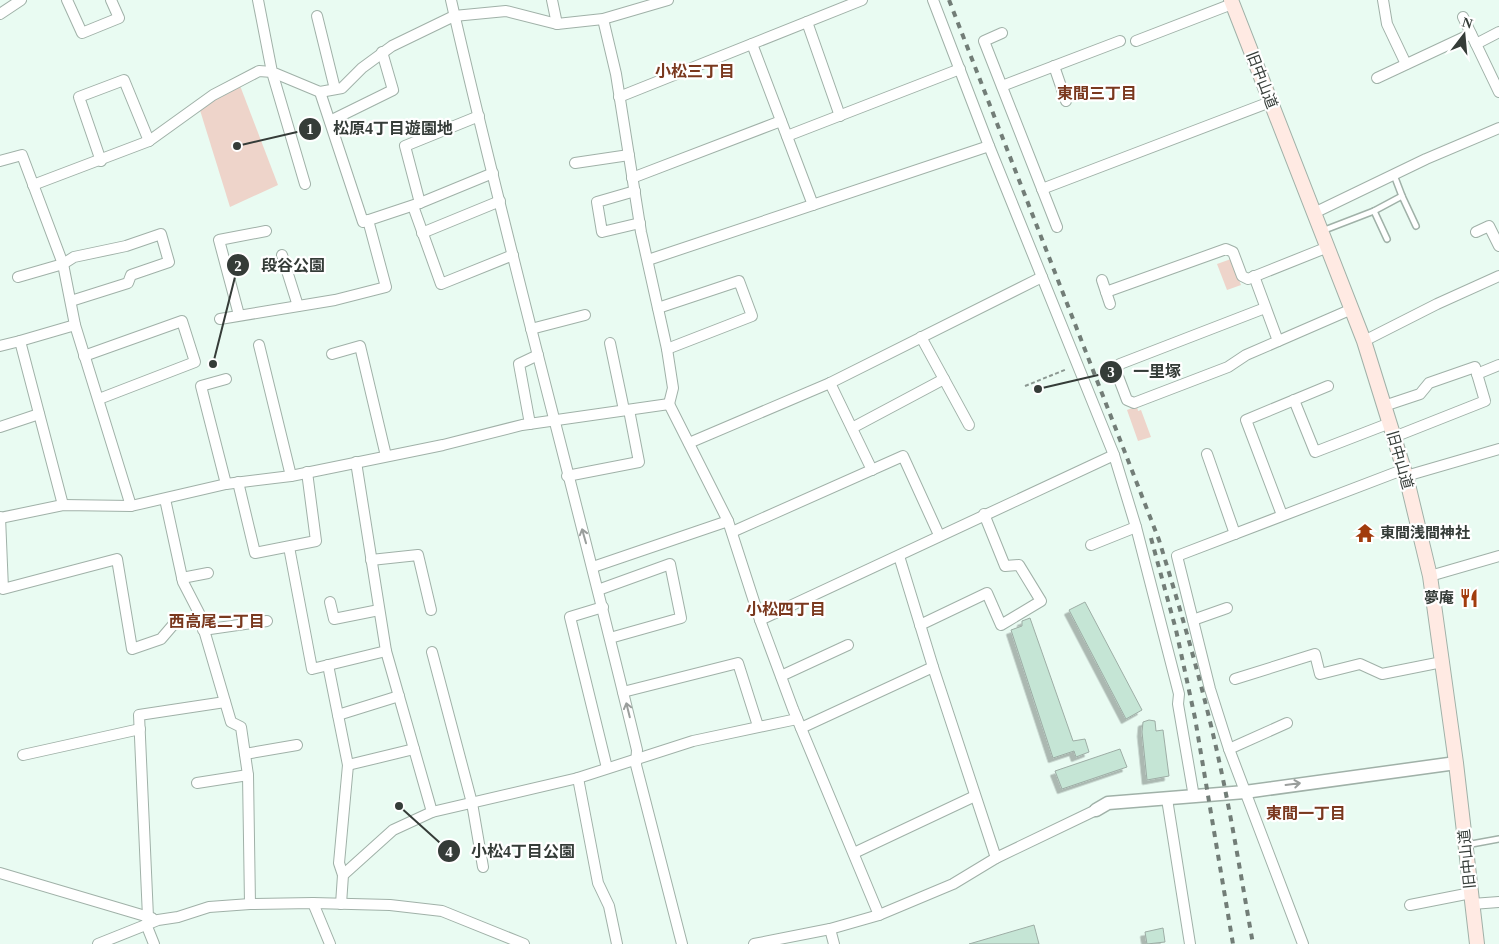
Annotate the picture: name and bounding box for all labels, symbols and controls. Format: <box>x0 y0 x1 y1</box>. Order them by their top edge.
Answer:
north arrow <box>1439 10 1489 60</box>
text: N <box>1461 14 1474 32</box>
street label: 旧中山道 <box>1244 49 1280 111</box>
district label: 小松三丁目 <box>655 63 735 80</box>
district label: 東間三丁目 <box>1057 85 1137 102</box>
callout: 松原4丁目遊園地 <box>298 113 463 144</box>
text: 松原4丁目遊園地 <box>333 119 453 137</box>
text: 1 <box>306 121 314 137</box>
callout: 段谷公園 <box>226 250 335 281</box>
text: 段谷公園 <box>261 257 325 274</box>
text: 2 <box>234 258 242 274</box>
callout: 一里塚 <box>1098 356 1191 387</box>
text: 一里塚 <box>1133 363 1181 380</box>
text: 3 <box>1107 364 1115 380</box>
street label: 旧中山道 <box>1384 429 1416 491</box>
temple icon: 東間浅間神社 <box>1354 522 1376 544</box>
place label: 東間浅間神社 <box>1380 524 1470 541</box>
one-way arrow <box>579 528 588 544</box>
restaurant icon: 夢庵 <box>1458 587 1480 609</box>
place label: 夢庵 <box>1424 590 1454 606</box>
district label: 小松四丁目 <box>746 601 826 618</box>
district label: 西高尾二丁目 <box>169 613 265 630</box>
one-way arrow <box>623 703 632 719</box>
one-way arrow <box>1284 779 1300 789</box>
district label: 東間一丁目 <box>1266 805 1346 822</box>
street label: 旧中山道 <box>1456 828 1478 890</box>
callout: 小松4丁目公園 <box>436 836 585 867</box>
text: 小松4丁目公園 <box>471 843 575 860</box>
text: 4 <box>445 844 453 860</box>

